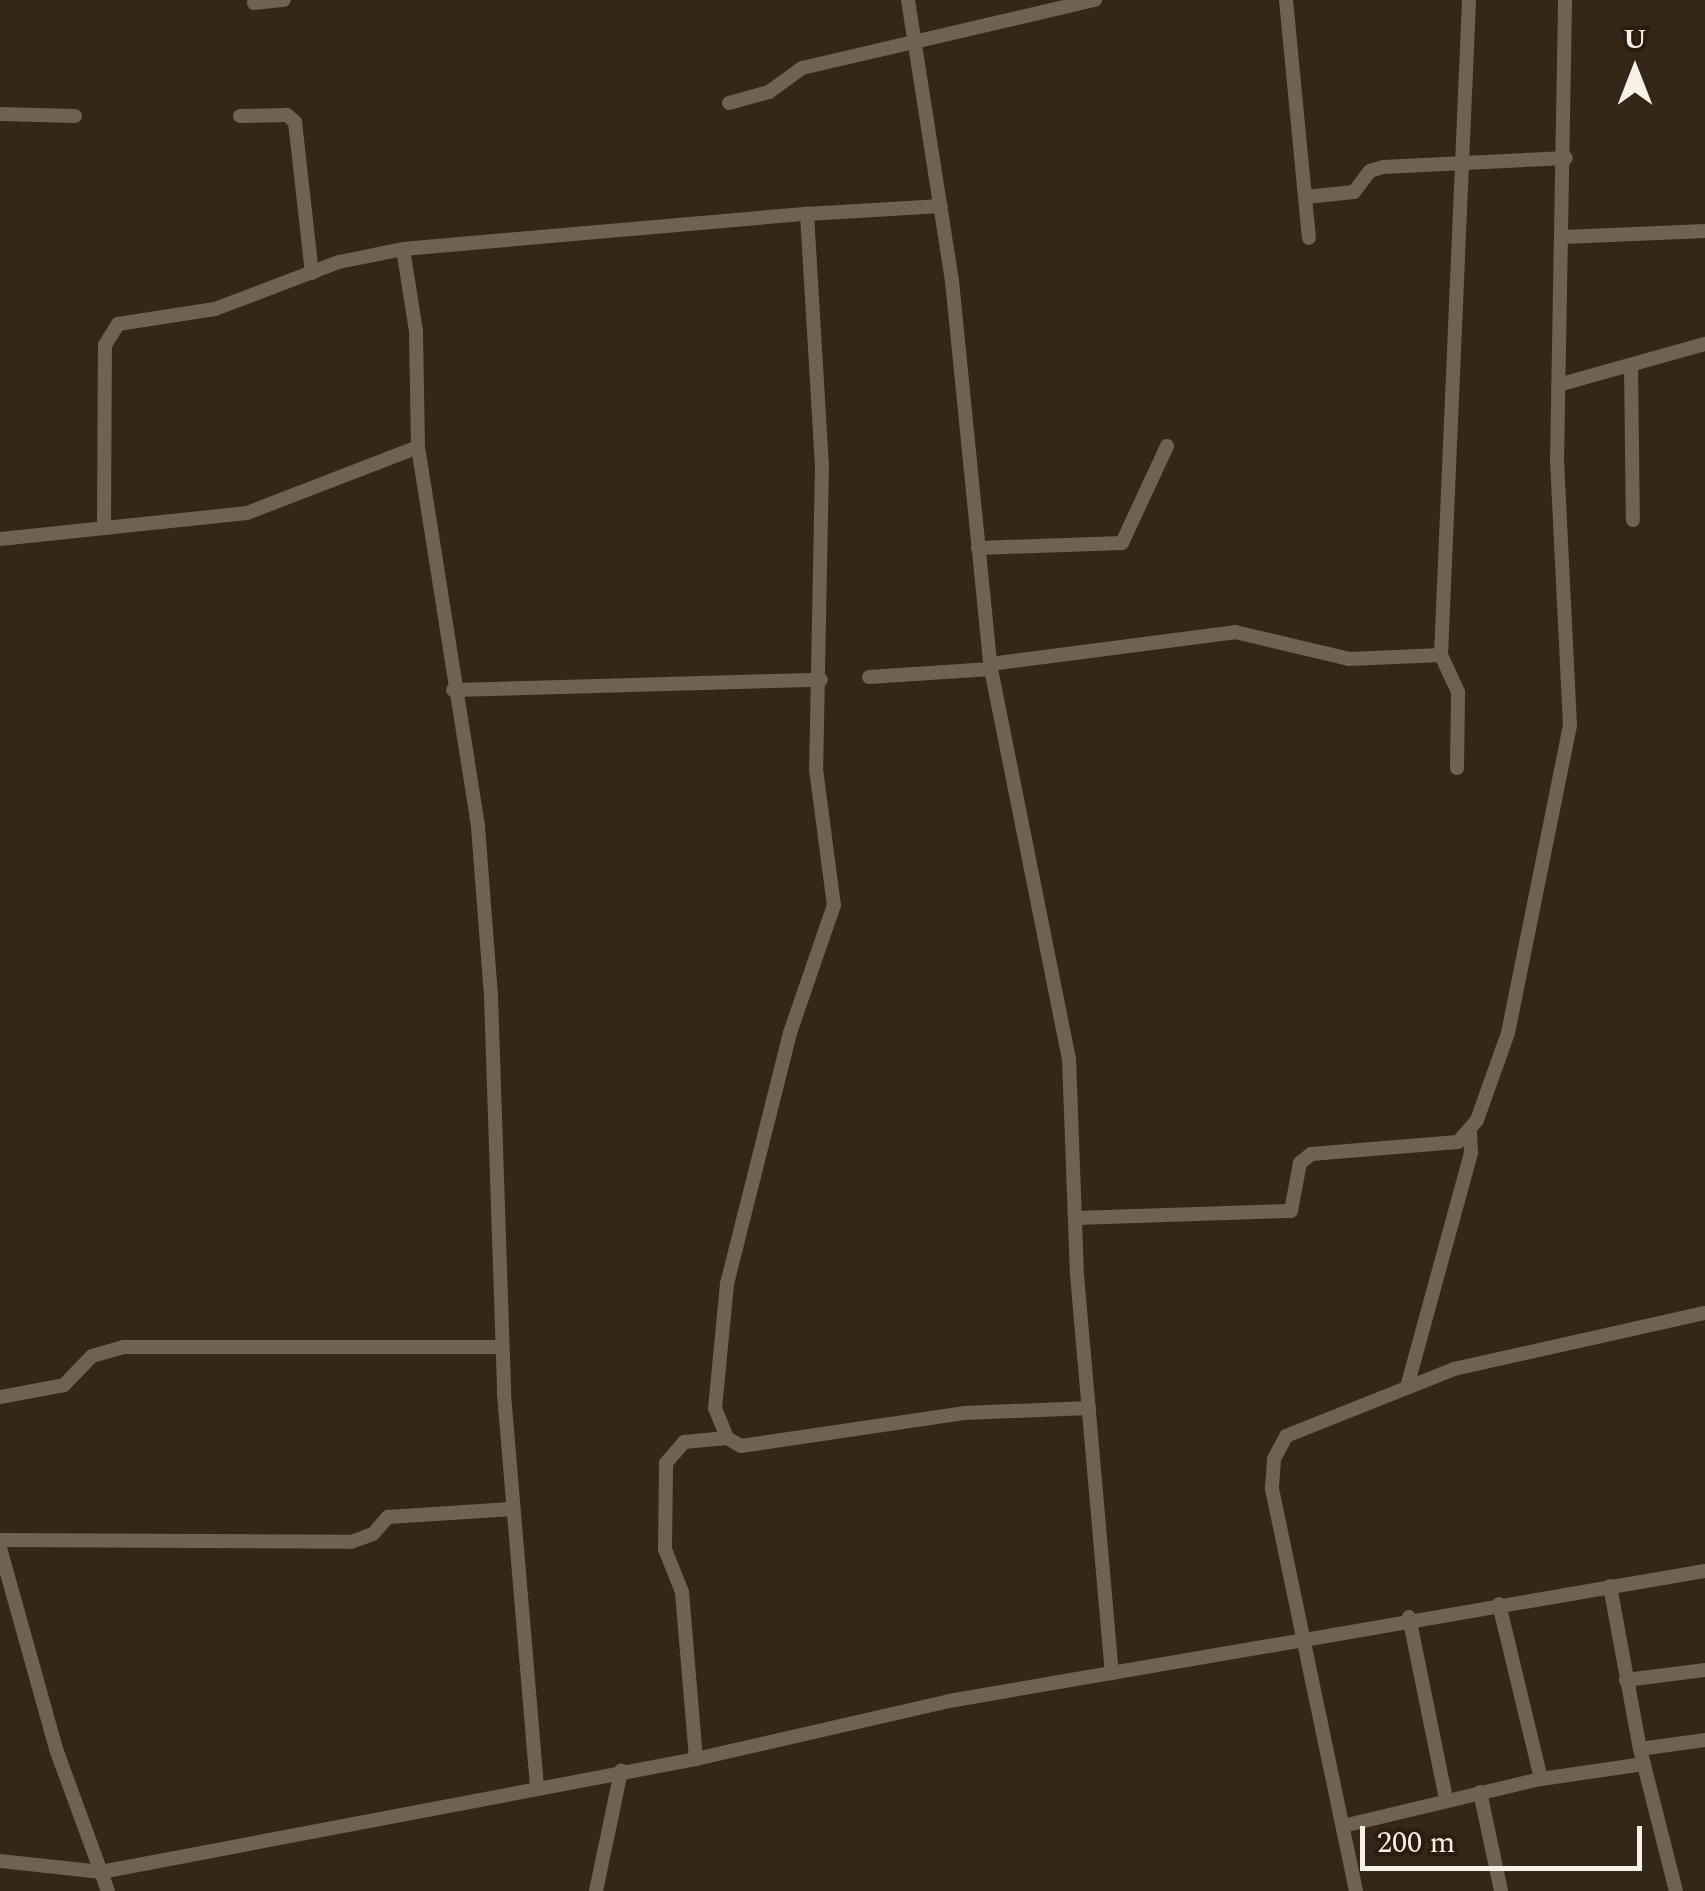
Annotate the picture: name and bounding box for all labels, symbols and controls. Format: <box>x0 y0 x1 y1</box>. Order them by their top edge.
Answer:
text: U <box>1623 18 1647 61</box>
north arrow <box>1585 20 1685 120</box>
scale bar <box>1365 1806 1648 1868</box>
text: 200 m <box>1377 1820 1455 1866</box>

